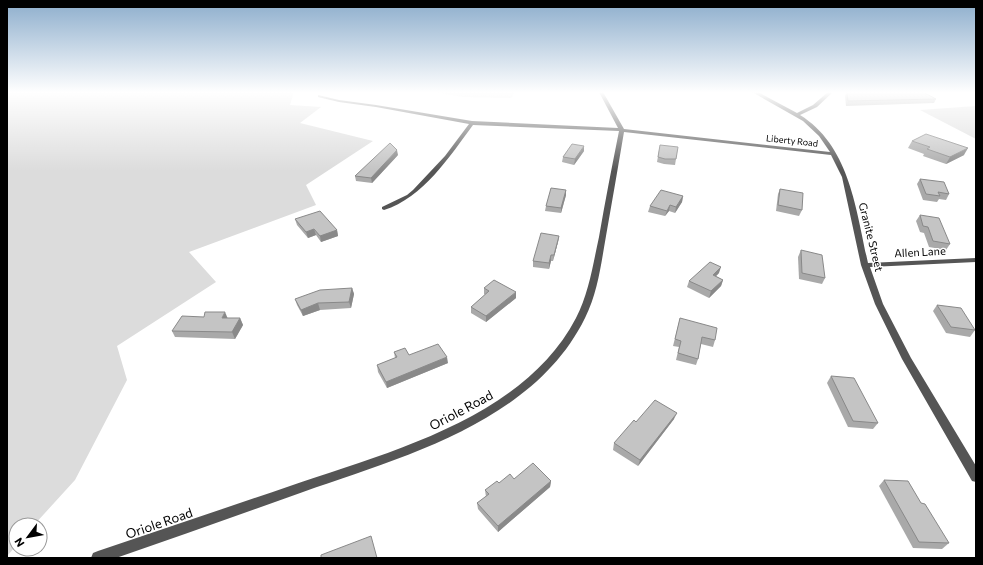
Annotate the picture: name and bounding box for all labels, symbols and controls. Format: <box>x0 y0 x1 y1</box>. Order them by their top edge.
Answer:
street label: Liberty Road <box>766 132 819 149</box>
street label: Granite Street <box>857 201 886 273</box>
street label: Allen Lane <box>894 244 946 259</box>
street label: Oriole Road <box>426 387 496 433</box>
street label: Oriole Road <box>123 504 195 542</box>
north arrow <box>8 517 48 557</box>
text: N <box>11 536 27 550</box>

